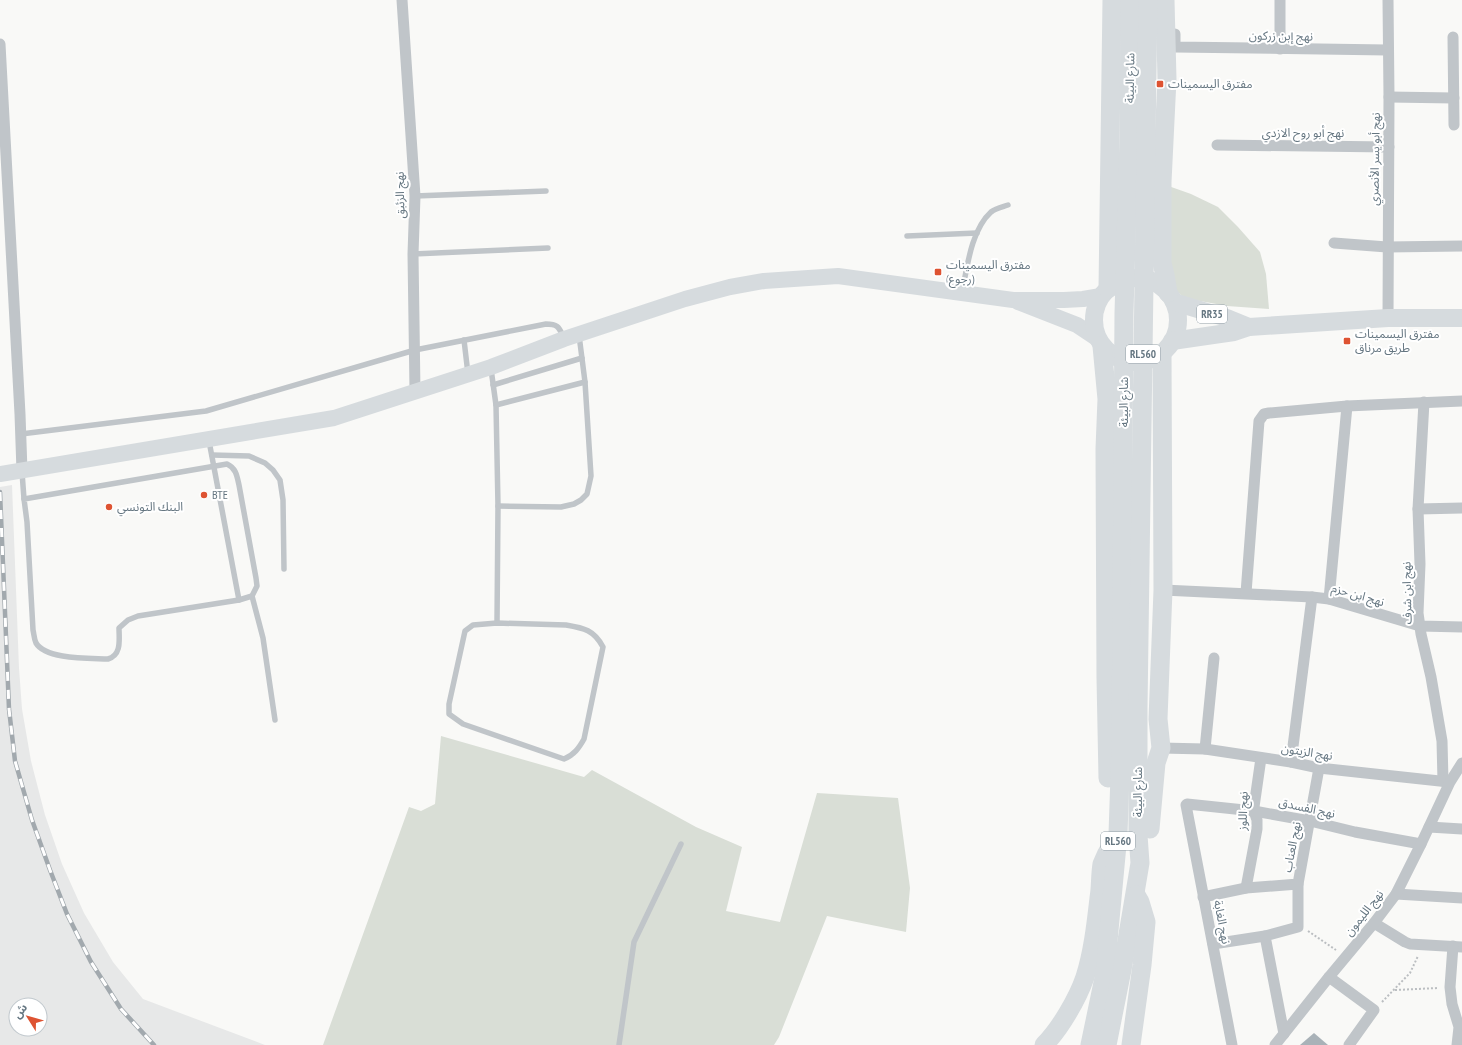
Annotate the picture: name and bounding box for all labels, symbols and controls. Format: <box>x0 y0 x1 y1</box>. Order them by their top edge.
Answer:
street label: نهج إبن زركون <box>1249 27 1313 46</box>
street label: شارع البيئة <box>1122 53 1139 103</box>
place label: مفترق اليسمينات <box>1168 76 1253 91</box>
marker: مفترق اليسمينات <box>1155 79 1165 89</box>
street label: نهج أبو يسر الأنصري <box>1366 112 1386 206</box>
street label: نهج أبو روح الازدي <box>1262 125 1344 143</box>
street label: نهج الزئبق <box>392 171 409 219</box>
place label: مفترق اليسمينات (رجوع) <box>946 257 1031 288</box>
marker: مفترق اليسمينات (رجوع) <box>933 267 943 277</box>
road number: RR35 <box>1197 305 1227 323</box>
place label: مفترق اليسمينات طريق مرناق <box>1355 326 1440 356</box>
marker: مفترق اليسمينات طريق مرناق <box>1342 336 1352 346</box>
road number: RL560 <box>1126 345 1160 363</box>
street label: شارع البيئة <box>1116 377 1133 427</box>
place label: BTE <box>212 487 228 502</box>
marker: BTE <box>199 490 209 500</box>
place label: البنك التونسي <box>117 499 183 517</box>
marker: البنك التونسي <box>104 502 114 512</box>
street label: نهج ابن شرف <box>1398 562 1417 624</box>
street label: نهج ابن حزم <box>1329 580 1386 611</box>
street label: نهج الزيتون <box>1280 740 1334 765</box>
street label: شارع البيئة <box>1130 767 1147 817</box>
street label: نهج اللوز <box>1234 791 1253 832</box>
street label: نهج الفسدق <box>1277 794 1337 823</box>
street label: نهج العناب <box>1279 820 1306 874</box>
road number: RL560 <box>1101 832 1135 850</box>
street label: نهج الليمون <box>1341 887 1388 940</box>
street label: نهج الغابة <box>1209 899 1234 946</box>
north arrow <box>8 997 48 1037</box>
text: ش <box>10 1001 30 1021</box>

